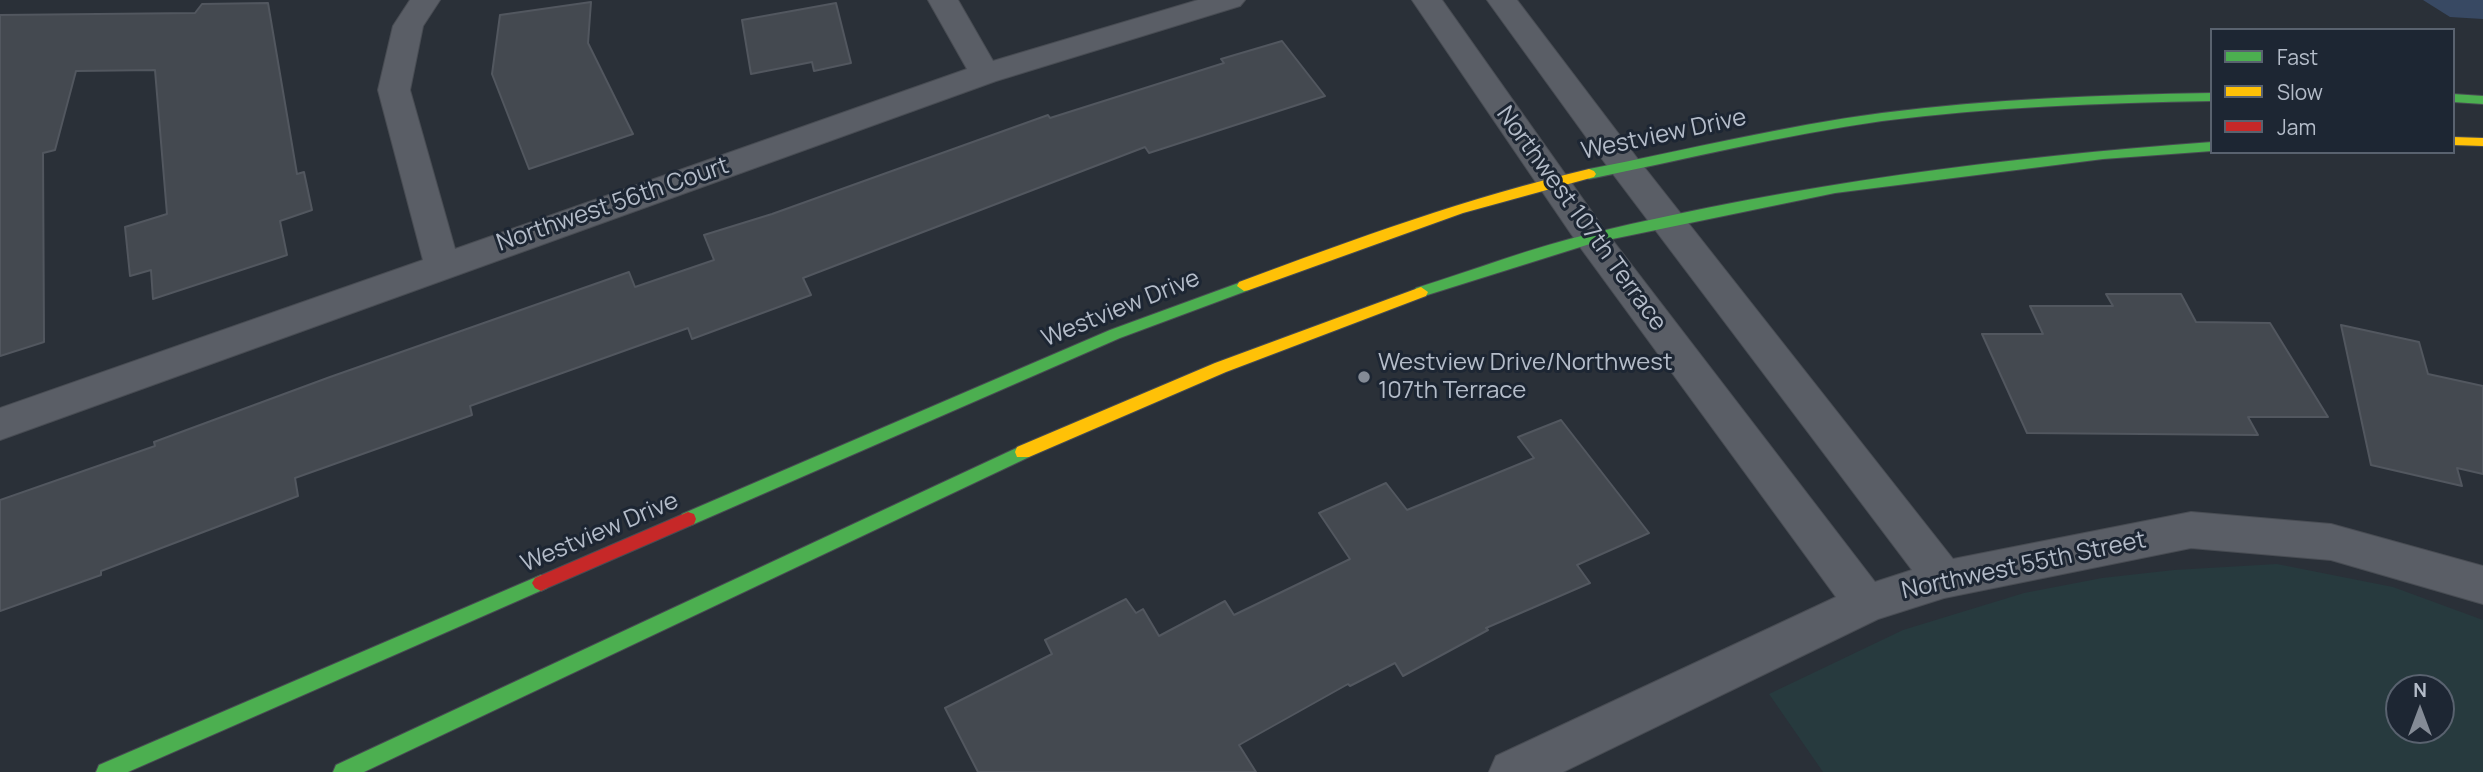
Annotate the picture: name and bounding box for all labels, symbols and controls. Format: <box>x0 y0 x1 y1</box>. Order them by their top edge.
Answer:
legend <box>2210 28 2455 154</box>
text: Fast <box>2277 43 2318 71</box>
text: Slow <box>2277 78 2323 106</box>
street label: Northwest 107th Terrace <box>1490 101 1672 337</box>
street label: Westview Drive <box>1579 103 1749 167</box>
text: Jam <box>2277 113 2316 141</box>
street label: Northwest 56th Court <box>493 152 733 258</box>
street label: Westview Drive <box>1038 264 1204 354</box>
place label: Westview Drive/Northwest 107th Terrace <box>1378 349 1673 405</box>
marker: Westview Drive/Northwest 107th Terrace <box>1356 369 1372 385</box>
street label: Westview Drive <box>517 487 683 579</box>
street label: Northwest 55th Street <box>1899 526 2149 606</box>
north arrow <box>2385 674 2455 744</box>
text: N <box>2413 677 2427 703</box>

